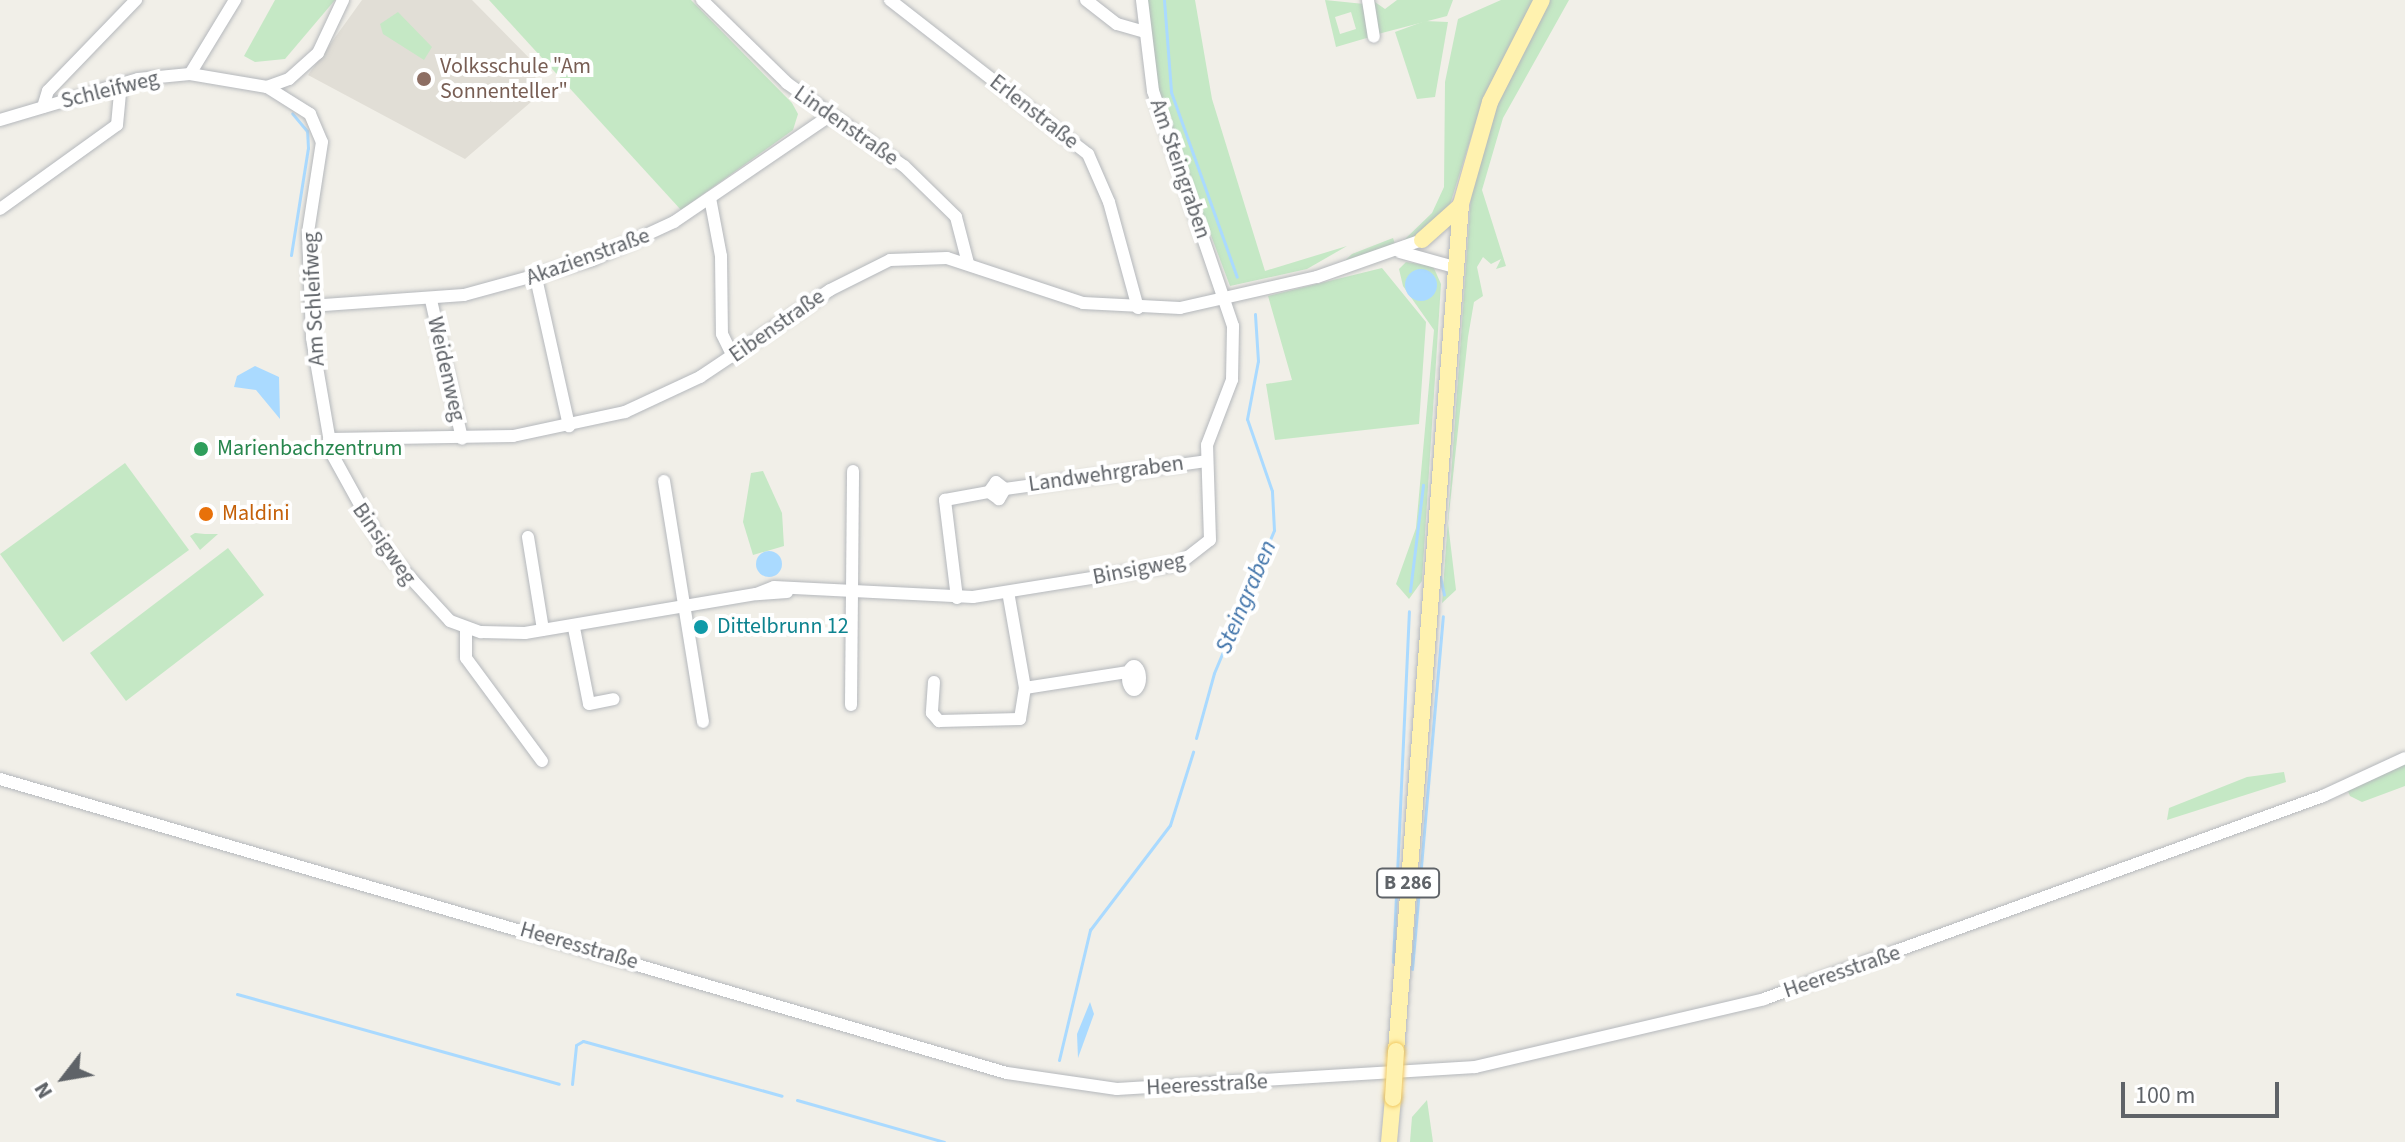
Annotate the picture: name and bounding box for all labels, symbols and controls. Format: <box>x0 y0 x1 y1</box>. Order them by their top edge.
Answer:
place label: Volksschule "Am Sonnenteller" <box>440 53 591 104</box>
street label: Schleifweg <box>58 65 162 115</box>
street label: Erlenstraße <box>984 69 1084 155</box>
marker: Volksschule "Am Sonnenteller" <box>415 70 433 88</box>
street label: Lindenstraße <box>789 80 903 172</box>
street label: Am Steingraben <box>1144 96 1216 242</box>
street label: Akazienstraße <box>523 222 653 292</box>
street label: Am Schleifweg <box>297 231 331 367</box>
street label: Eibenstraße <box>724 284 830 368</box>
street label: Weidenweg <box>421 314 471 424</box>
place label: Marienbachzentrum <box>217 436 402 462</box>
marker: Marienbachzentrum <box>192 440 210 458</box>
street label: Landwehrgraben <box>1027 450 1185 498</box>
street label: Binsigweg <box>346 498 422 590</box>
place label: Maldini <box>222 501 290 527</box>
marker: Maldini <box>197 505 215 523</box>
water label: Steingraben <box>1209 536 1283 658</box>
street label: Binsigweg <box>1091 547 1187 591</box>
place label: Dittelbrunn 12 <box>717 614 849 640</box>
marker: Dittelbrunn 12 <box>692 618 710 636</box>
road number: B 286 <box>1376 867 1440 899</box>
street label: Heeresstraße <box>517 917 641 975</box>
street label: Heeresstraße <box>1780 940 1904 1004</box>
north arrow <box>24 1038 104 1118</box>
scale bar <box>2125 1066 2283 1116</box>
street label: Heeresstraße <box>1146 1069 1268 1101</box>
text: N <box>26 1076 61 1105</box>
text: 100 m <box>2135 1078 2195 1113</box>

